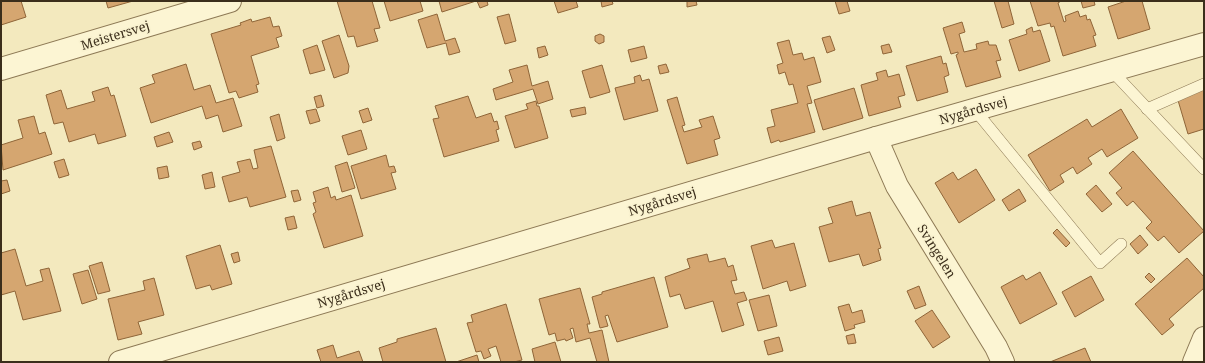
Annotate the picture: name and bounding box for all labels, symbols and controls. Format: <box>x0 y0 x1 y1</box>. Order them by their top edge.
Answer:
street label: Meistersvej <box>78 16 152 54</box>
street label: Nygårdsvej <box>937 92 1009 128</box>
street label: Nygårdsvej <box>626 182 698 220</box>
street label: Svingelen <box>913 221 961 282</box>
street label: Nygårdsvej <box>315 274 387 312</box>

